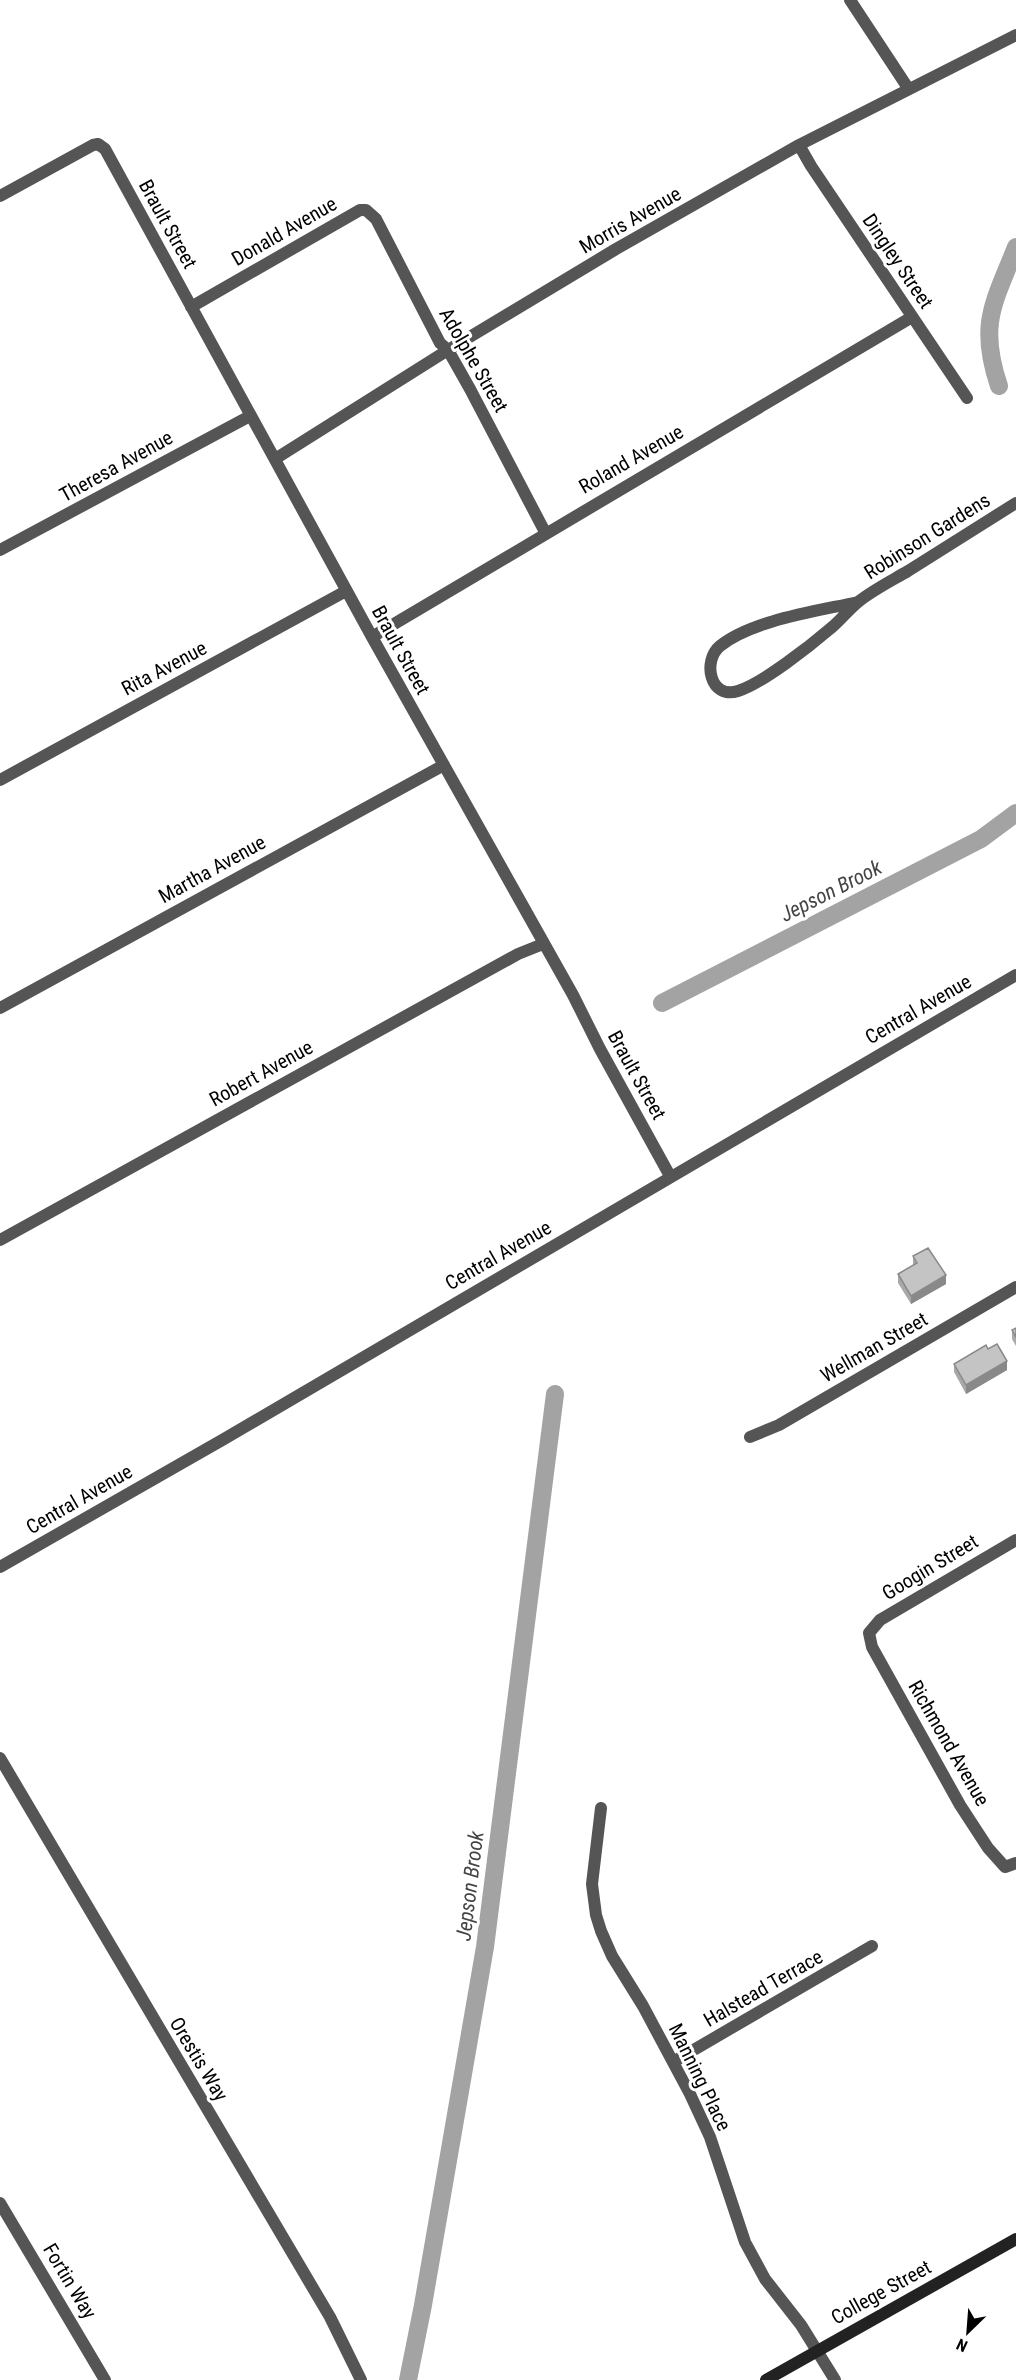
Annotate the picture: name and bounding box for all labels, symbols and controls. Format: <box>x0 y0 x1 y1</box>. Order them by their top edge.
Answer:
street label: Brault Street <box>134 175 202 273</box>
street label: Morris Avenue <box>575 181 685 259</box>
street label: Donald Avenue <box>227 191 341 271</box>
street label: Dingley Street <box>858 209 939 313</box>
street label: Adolphe Street <box>434 304 514 416</box>
street label: Roland Avenue <box>575 419 687 499</box>
street label: Theresa Avenue <box>55 425 177 507</box>
street label: Robinson Gardens <box>860 488 994 584</box>
street label: Brault Street <box>367 601 435 699</box>
street label: Rita Avenue <box>117 636 211 700</box>
street label: Martha Avenue <box>154 830 270 908</box>
water label: Jepson Brook <box>776 855 886 927</box>
street label: Central Avenue <box>861 969 975 1049</box>
street label: Brault Street <box>603 1026 671 1124</box>
street label: Robert Avenue <box>205 1035 317 1111</box>
street label: Central Avenue <box>441 1215 555 1295</box>
street label: Wellman Street <box>816 1307 932 1387</box>
street label: Central Avenue <box>22 1459 136 1539</box>
street label: Googin Street <box>878 1529 982 1605</box>
street label: Richmond Avenue <box>903 1676 995 1810</box>
water label: Jepson Brook <box>451 1829 489 1942</box>
street label: Halstead Terrace <box>699 1944 827 2032</box>
street label: Orestis Way <box>165 2013 233 2105</box>
street label: Manning Place <box>664 2019 736 2135</box>
street label: Fortin Way <box>38 2239 102 2323</box>
street label: College Street <box>827 2255 935 2329</box>
north arrow <box>938 2302 998 2362</box>
text: N <box>953 2334 970 2356</box>

